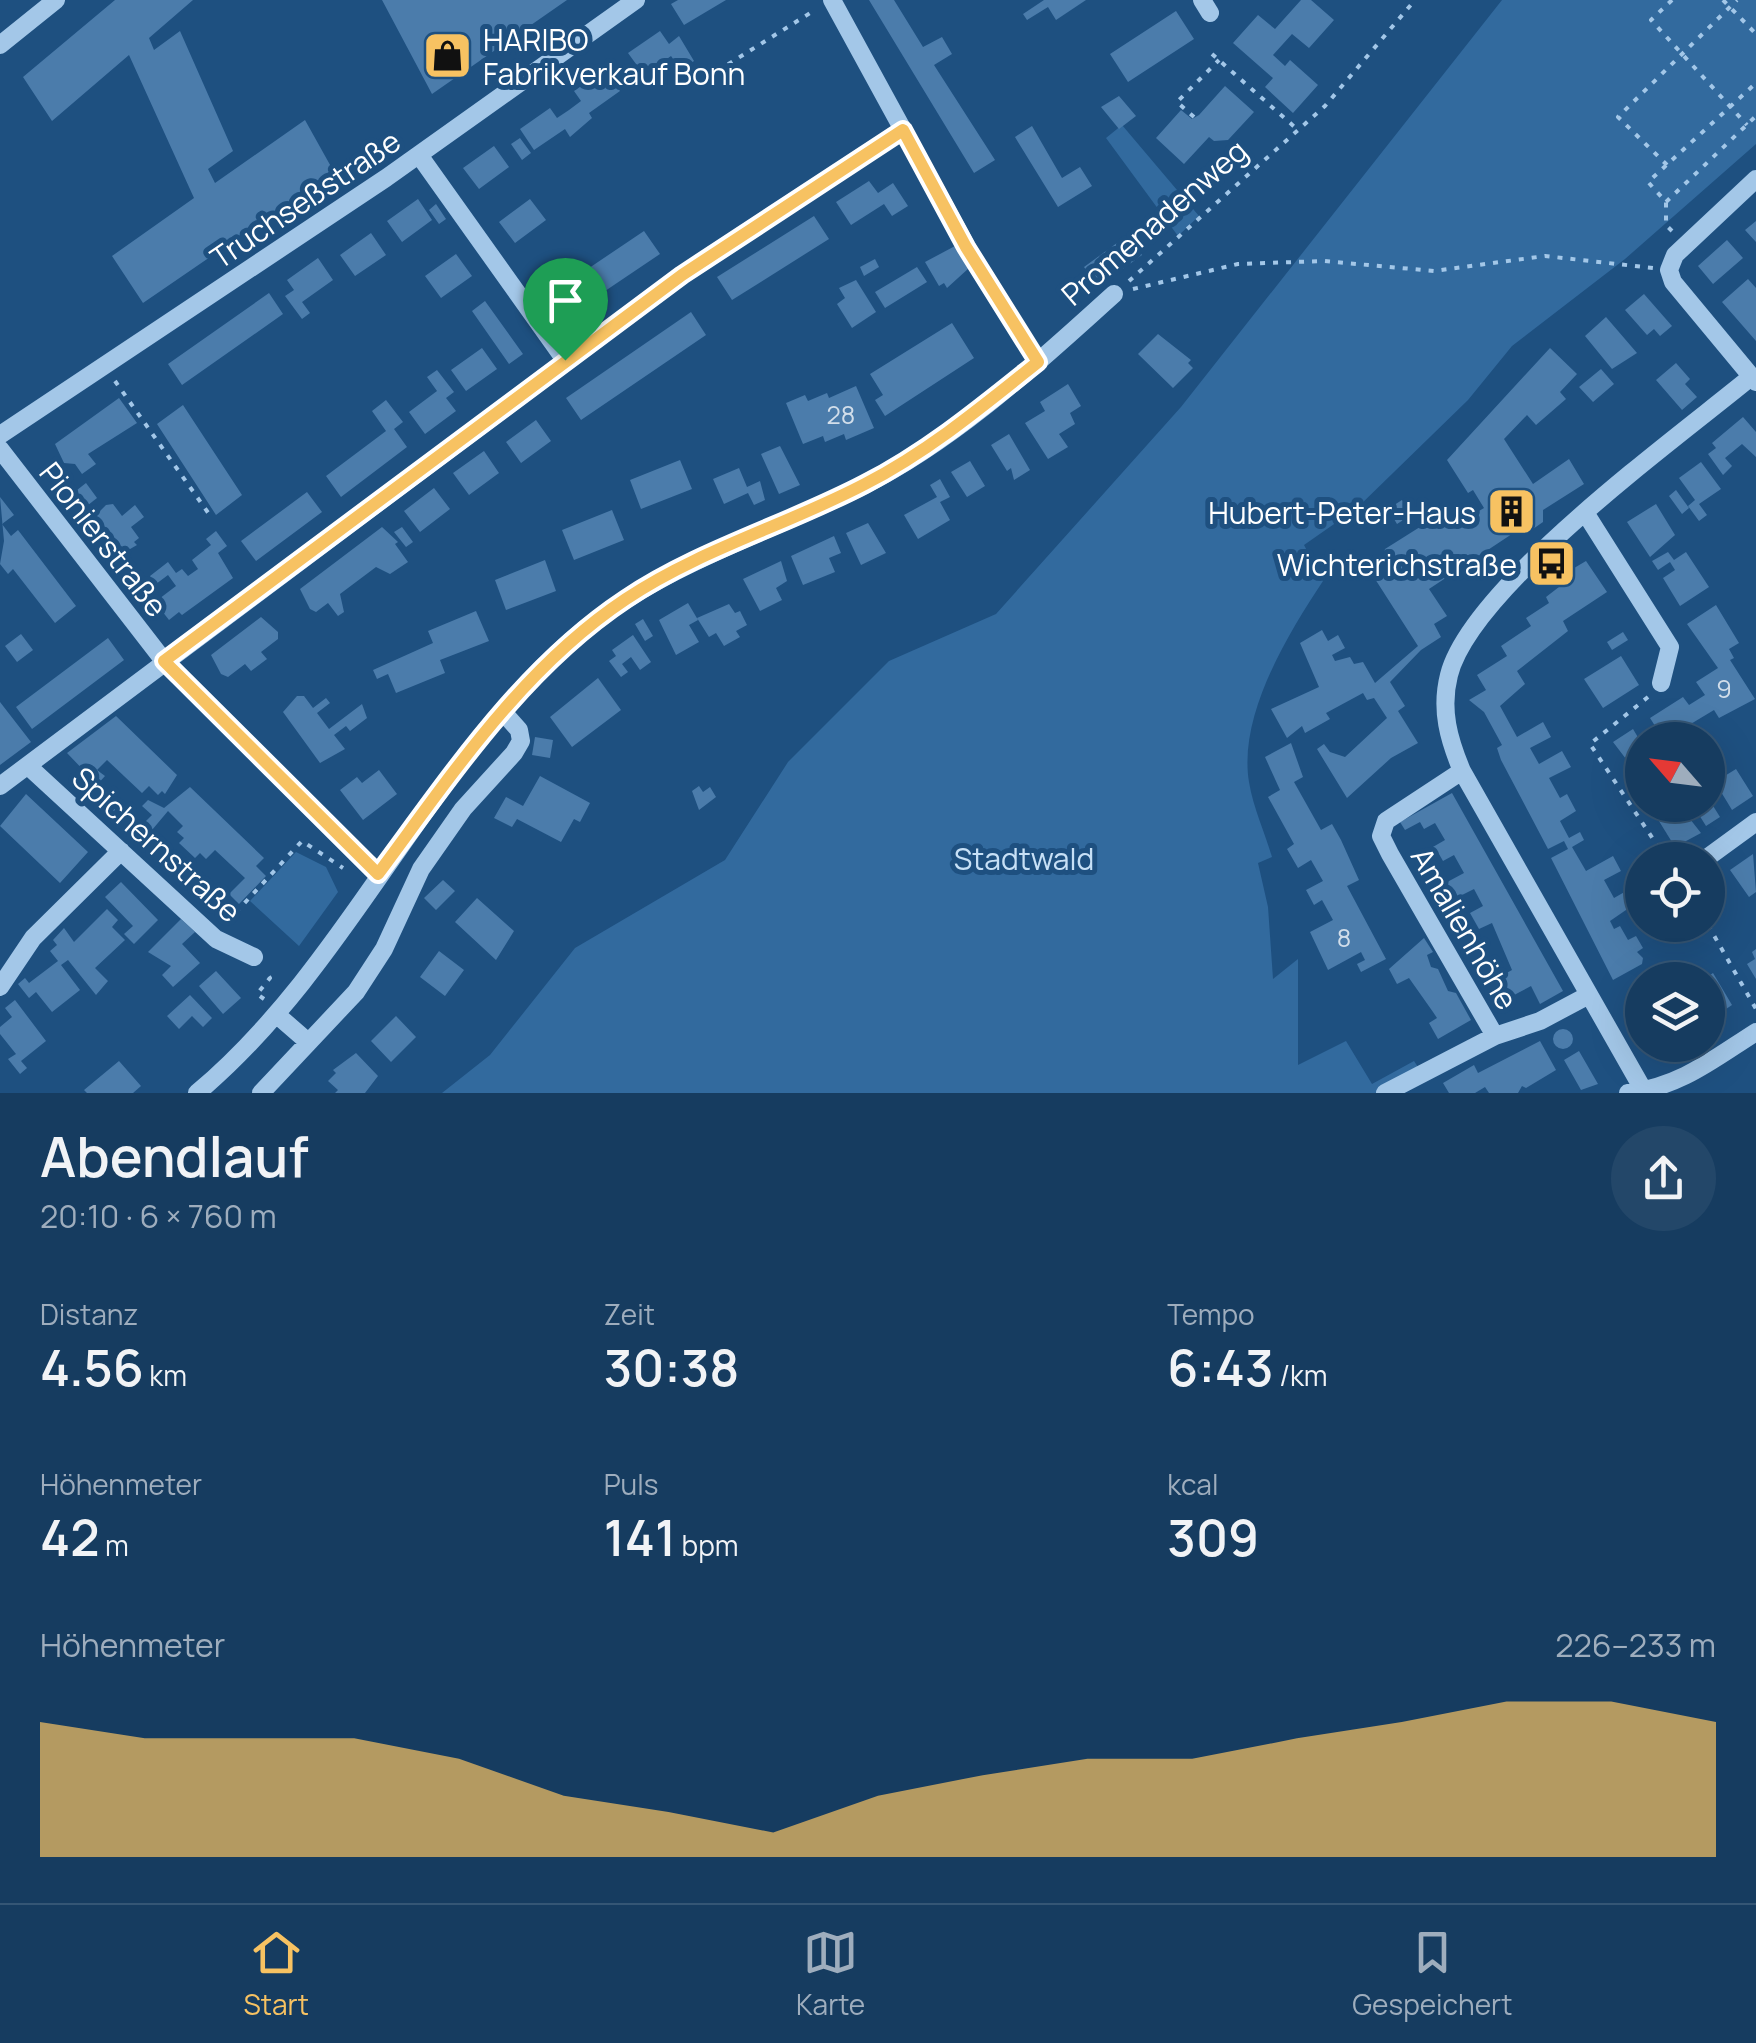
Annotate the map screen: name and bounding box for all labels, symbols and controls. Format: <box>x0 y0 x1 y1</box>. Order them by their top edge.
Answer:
place label: HARIBO Fabrikverkauf Bonn <box>483 19 745 94</box>
shop icon: HARIBO Fabrikverkauf Bonn <box>422 30 474 82</box>
street label: Truchseßstraße <box>202 120 408 278</box>
street label: Promenadenweg <box>1052 130 1256 314</box>
pin <box>523 258 608 361</box>
icon: arrive <box>538 273 593 328</box>
house number: 28 <box>827 397 855 432</box>
street label: Pionierstraße <box>31 453 177 625</box>
building icon: Hubert-Peter-Haus <box>1485 486 1537 538</box>
place label: Hubert-Peter-Haus <box>1208 492 1476 533</box>
bus stop icon: Wichterichstraße <box>1526 538 1578 590</box>
place label: Wichterichstraße <box>1277 544 1517 585</box>
house number: 9 <box>1716 671 1732 706</box>
north arrow <box>1625 722 1725 822</box>
map controls <box>1625 722 1725 1062</box>
street label: Spichernstraße <box>64 757 250 931</box>
park label: Stadtwald <box>954 838 1094 879</box>
street label: Amalienhöhe <box>1402 839 1528 1017</box>
button: locate <box>1625 842 1725 942</box>
house number: 8 <box>1337 920 1351 955</box>
button: layers <box>1625 962 1725 1062</box>
text: Abendlauf <box>40 1118 309 1194</box>
button: share <box>1611 1126 1716 1231</box>
text: 20:10 · 6 × 760 m <box>40 1194 277 1238</box>
text: Distanz <box>40 1295 138 1333</box>
text: Zeit <box>604 1295 655 1333</box>
text: Tempo <box>1167 1295 1255 1333</box>
text: 4.56 <box>40 1333 144 1401</box>
text: 30:38 <box>604 1333 739 1401</box>
text: 6:43 <box>1167 1333 1274 1401</box>
text: km <box>144 1356 187 1394</box>
text: /km <box>1274 1356 1328 1394</box>
text: Höhenmeter <box>40 1465 202 1503</box>
text: Puls <box>604 1465 658 1503</box>
text: kcal <box>1167 1465 1218 1503</box>
text: 42 <box>40 1503 99 1571</box>
text: 141 <box>604 1503 676 1571</box>
text: 309 <box>1167 1503 1259 1571</box>
text: m <box>99 1526 129 1564</box>
text: bpm <box>676 1526 738 1564</box>
text: Höhenmeter <box>40 1623 225 1667</box>
text: 226–233 m <box>1555 1623 1716 1667</box>
tab: Start <box>244 1925 309 2023</box>
tab: Karte <box>796 1925 865 2023</box>
tab: Gespeichert <box>1352 1925 1512 2023</box>

